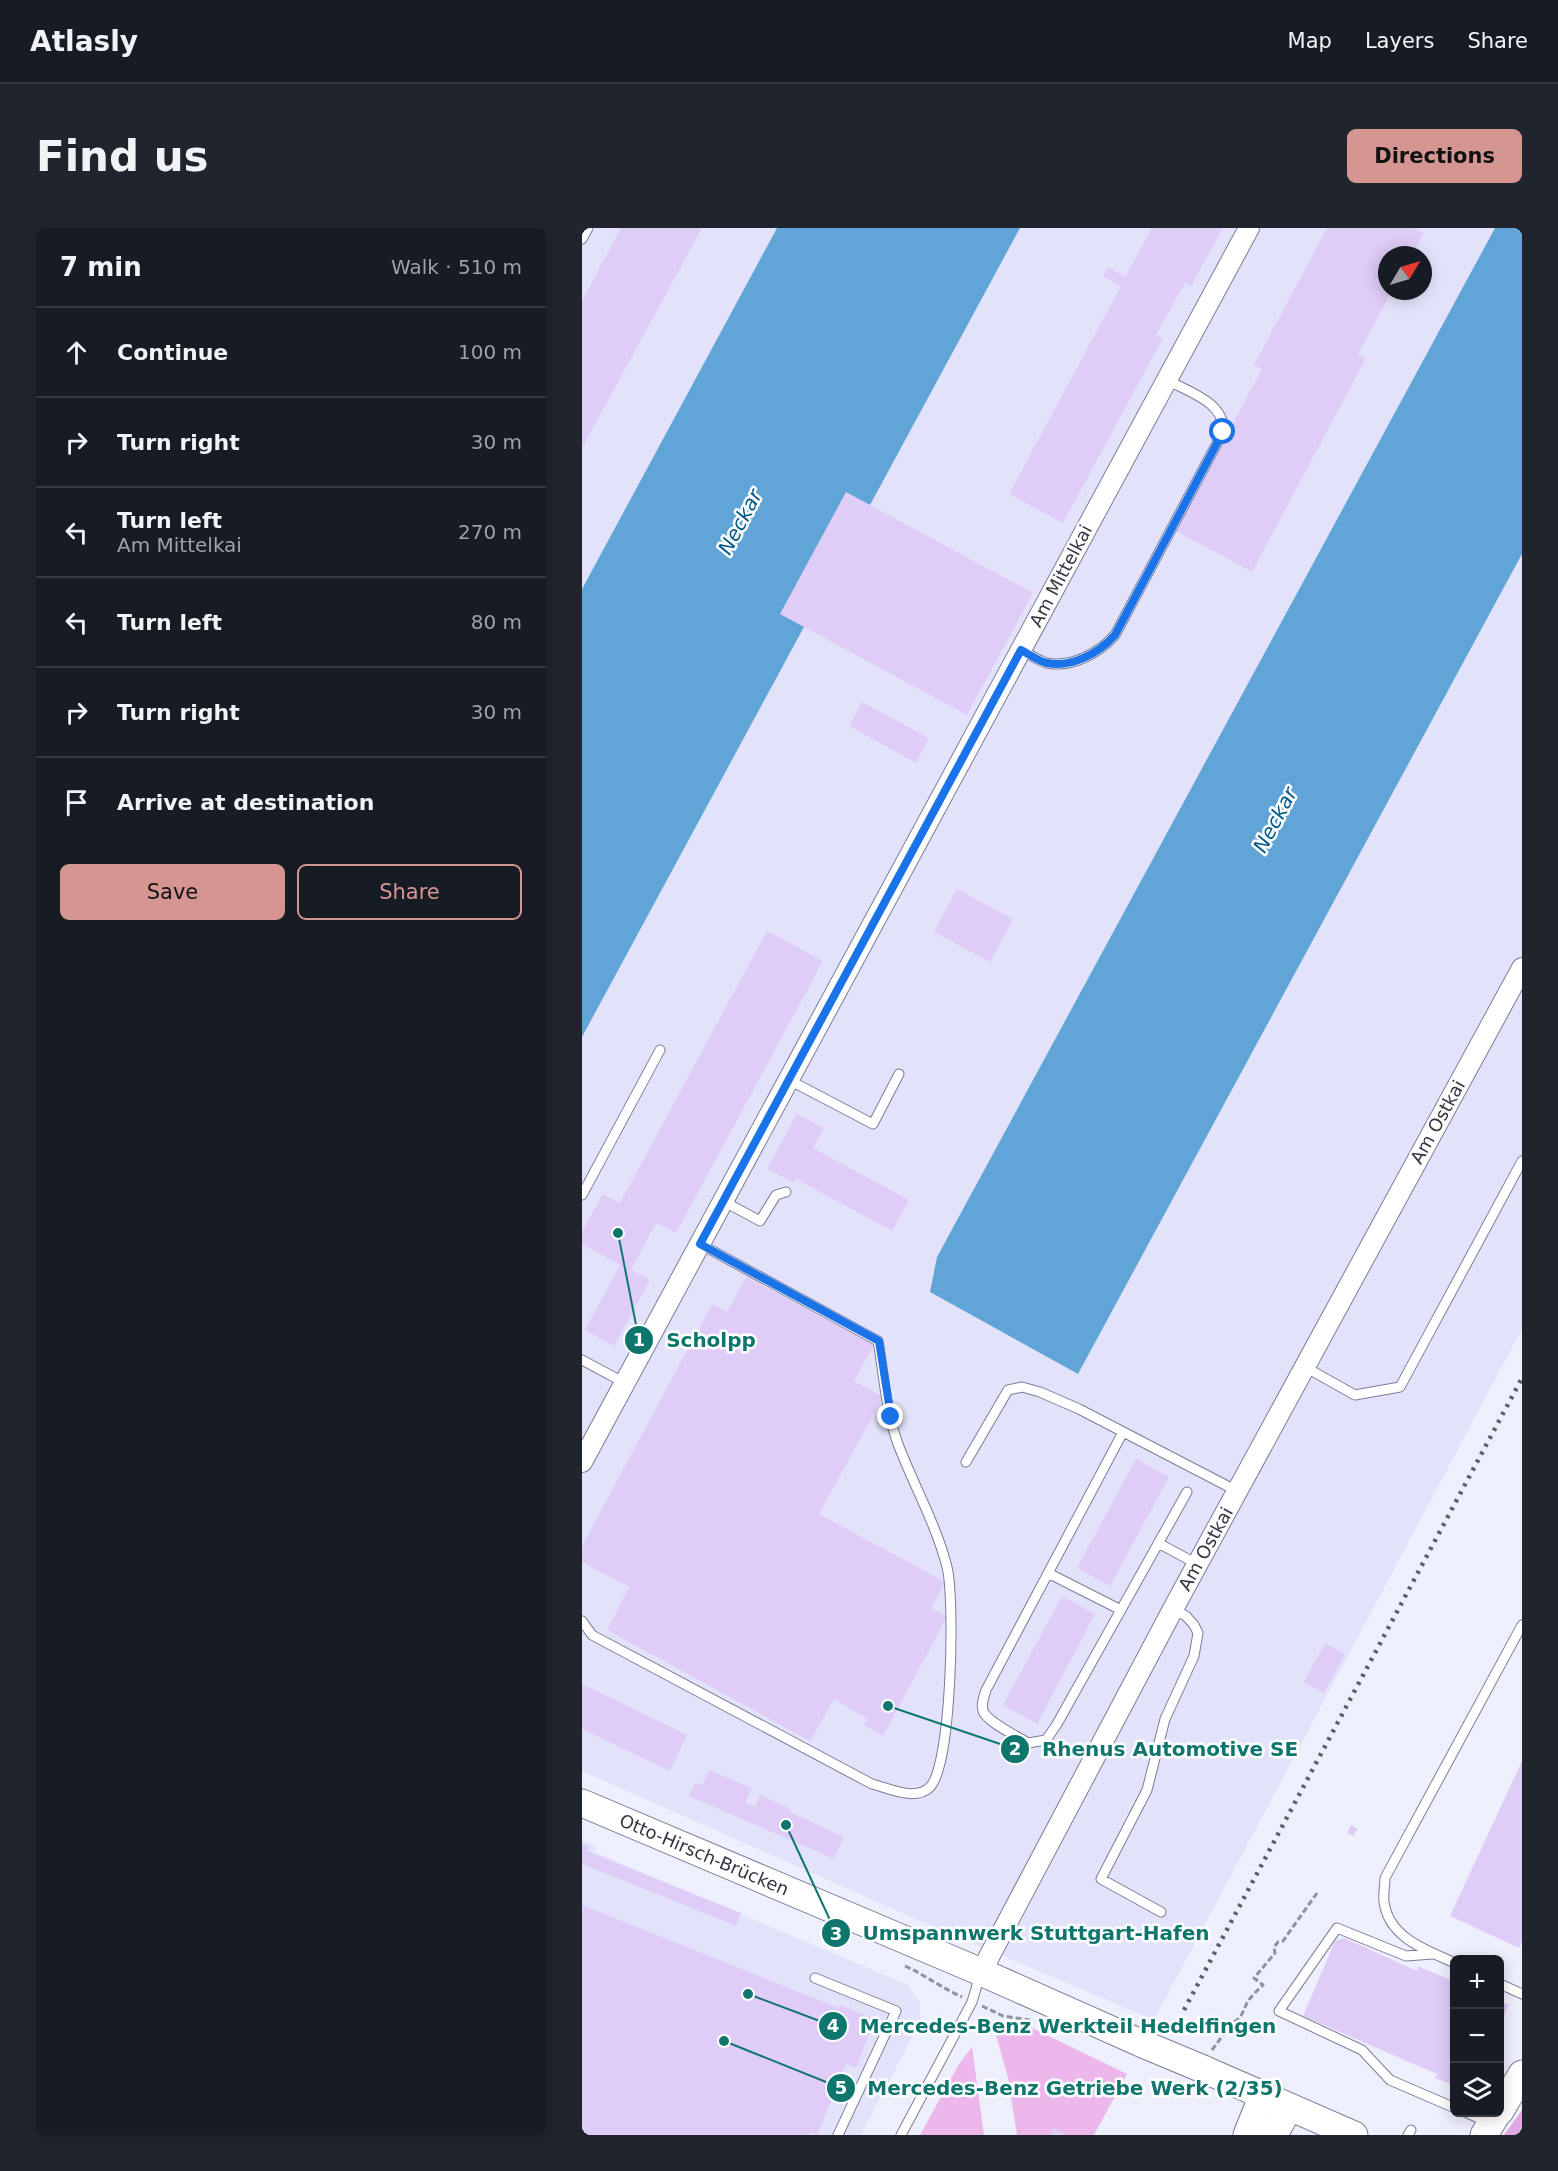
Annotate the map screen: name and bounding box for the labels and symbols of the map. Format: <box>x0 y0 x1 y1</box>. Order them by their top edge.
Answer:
north arrow <box>1378 246 1432 300</box>
route start <box>1209 418 1235 444</box>
water label: Neckar <box>713 484 768 559</box>
street label: Am Mittelkai <box>1025 521 1096 630</box>
water label: Neckar <box>1248 782 1303 857</box>
street label: Am Ostkai <box>1406 1076 1469 1167</box>
callout: Scholpp <box>624 1321 767 1359</box>
text: Scholpp <box>666 1328 756 1352</box>
text: 1 <box>633 1329 645 1350</box>
route end <box>877 1403 903 1429</box>
street label: Am Ostkai <box>1174 1503 1237 1594</box>
callout: Rhenus Automotive SE <box>1000 1730 1310 1768</box>
text: Rhenus Automotive SE <box>1042 1737 1298 1761</box>
text: 2 <box>1009 1738 1021 1759</box>
street label: Otto-Hirsch-Brücken <box>616 1809 792 1900</box>
callout: Umspannwerk Stuttgart-Hafen <box>821 1914 1222 1952</box>
text: Umspannwerk Stuttgart-Hafen <box>862 1921 1210 1945</box>
text: 3 <box>830 1923 842 1944</box>
callout: Mercedes-Benz Werkteil Hedelfingen <box>818 2007 1288 2045</box>
text: Mercedes-Benz Werkteil Hedelfingen <box>860 2014 1276 2038</box>
text: 4 <box>827 2015 839 2036</box>
callout: Mercedes-Benz Getriebe Werk (2/35) <box>826 2069 1295 2107</box>
text: Mercedes-Benz Getriebe Werk (2/35) <box>867 2076 1283 2100</box>
text: 5 <box>835 2077 847 2098</box>

